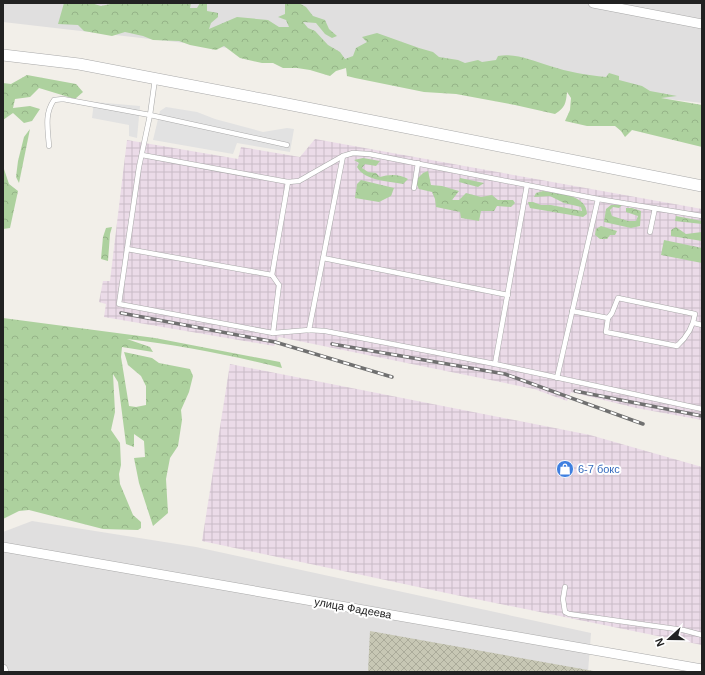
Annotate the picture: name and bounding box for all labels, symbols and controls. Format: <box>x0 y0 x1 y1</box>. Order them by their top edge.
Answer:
shop icon: 6-7 бокс <box>555 459 575 479</box>
place label: 6-7 бокс <box>578 463 620 475</box>
street label: улица Фадеева <box>313 595 393 621</box>
north arrow <box>649 619 689 659</box>
text: N <box>653 637 667 648</box>

